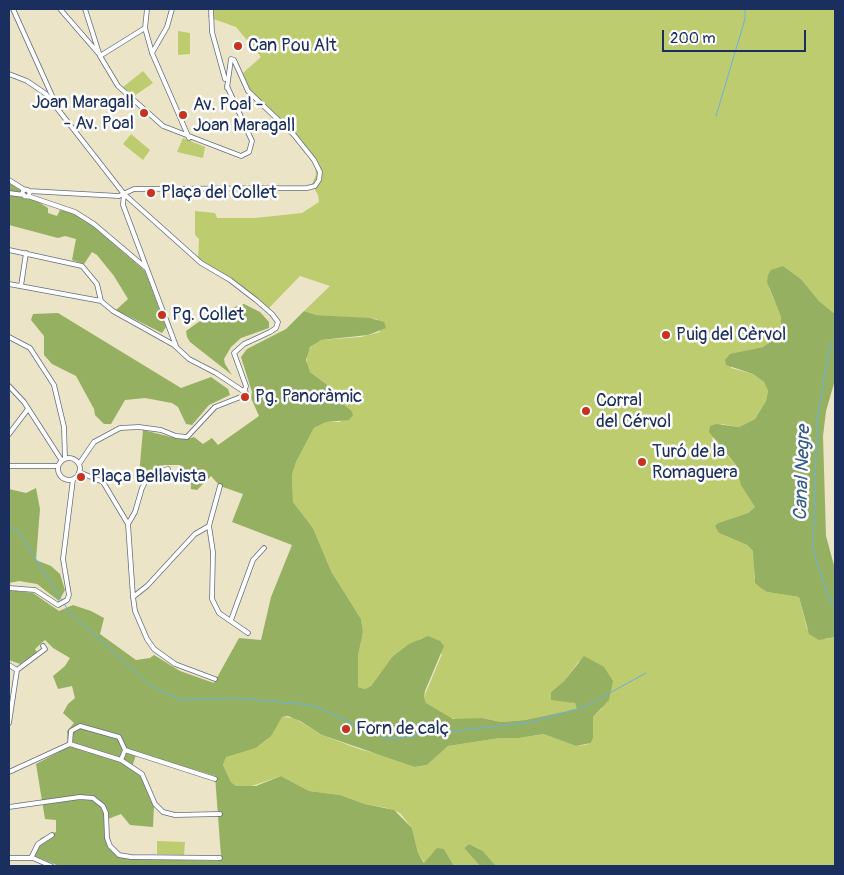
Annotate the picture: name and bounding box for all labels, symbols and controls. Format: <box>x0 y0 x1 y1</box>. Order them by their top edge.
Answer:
scale bar <box>664 20 808 52</box>
text: 200 m <box>670 29 715 48</box>
place label: Can Pou Alt <box>248 35 337 57</box>
marker: Can Pou Alt <box>232 40 244 52</box>
place label: Joan Maragall - Av. Poal <box>32 92 134 134</box>
place label: Av. Poal - Joan Maragall <box>193 94 295 136</box>
marker: Joan Maragall - Av. Poal <box>138 107 150 119</box>
marker: Av. Poal - Joan Maragall <box>177 109 189 121</box>
place label: Plaça del Collet <box>161 182 277 204</box>
marker: Plaça del Collet <box>145 187 157 199</box>
place label: Pg. Collet <box>172 304 244 326</box>
marker: Pg. Collet <box>156 309 168 321</box>
place label: Puig del Cèrvol <box>676 324 786 346</box>
marker: Puig del Cèrvol <box>660 329 672 341</box>
place label: Pg. Panoràmic <box>255 386 362 408</box>
place label: Corral del Cérvol <box>596 390 671 432</box>
marker: Pg. Panoràmic <box>239 391 251 403</box>
marker: Corral del Cérvol <box>580 405 592 417</box>
water label: Canal Negre <box>790 425 816 521</box>
place label: Turó de la Romaguera <box>652 441 738 484</box>
marker: Turó de la Romaguera <box>636 456 648 468</box>
place label: Plaça Bellavista <box>91 466 206 488</box>
marker: Plaça Bellavista <box>75 471 87 483</box>
place label: Forn de calç <box>356 718 449 740</box>
marker: Forn de calç <box>340 723 352 735</box>

